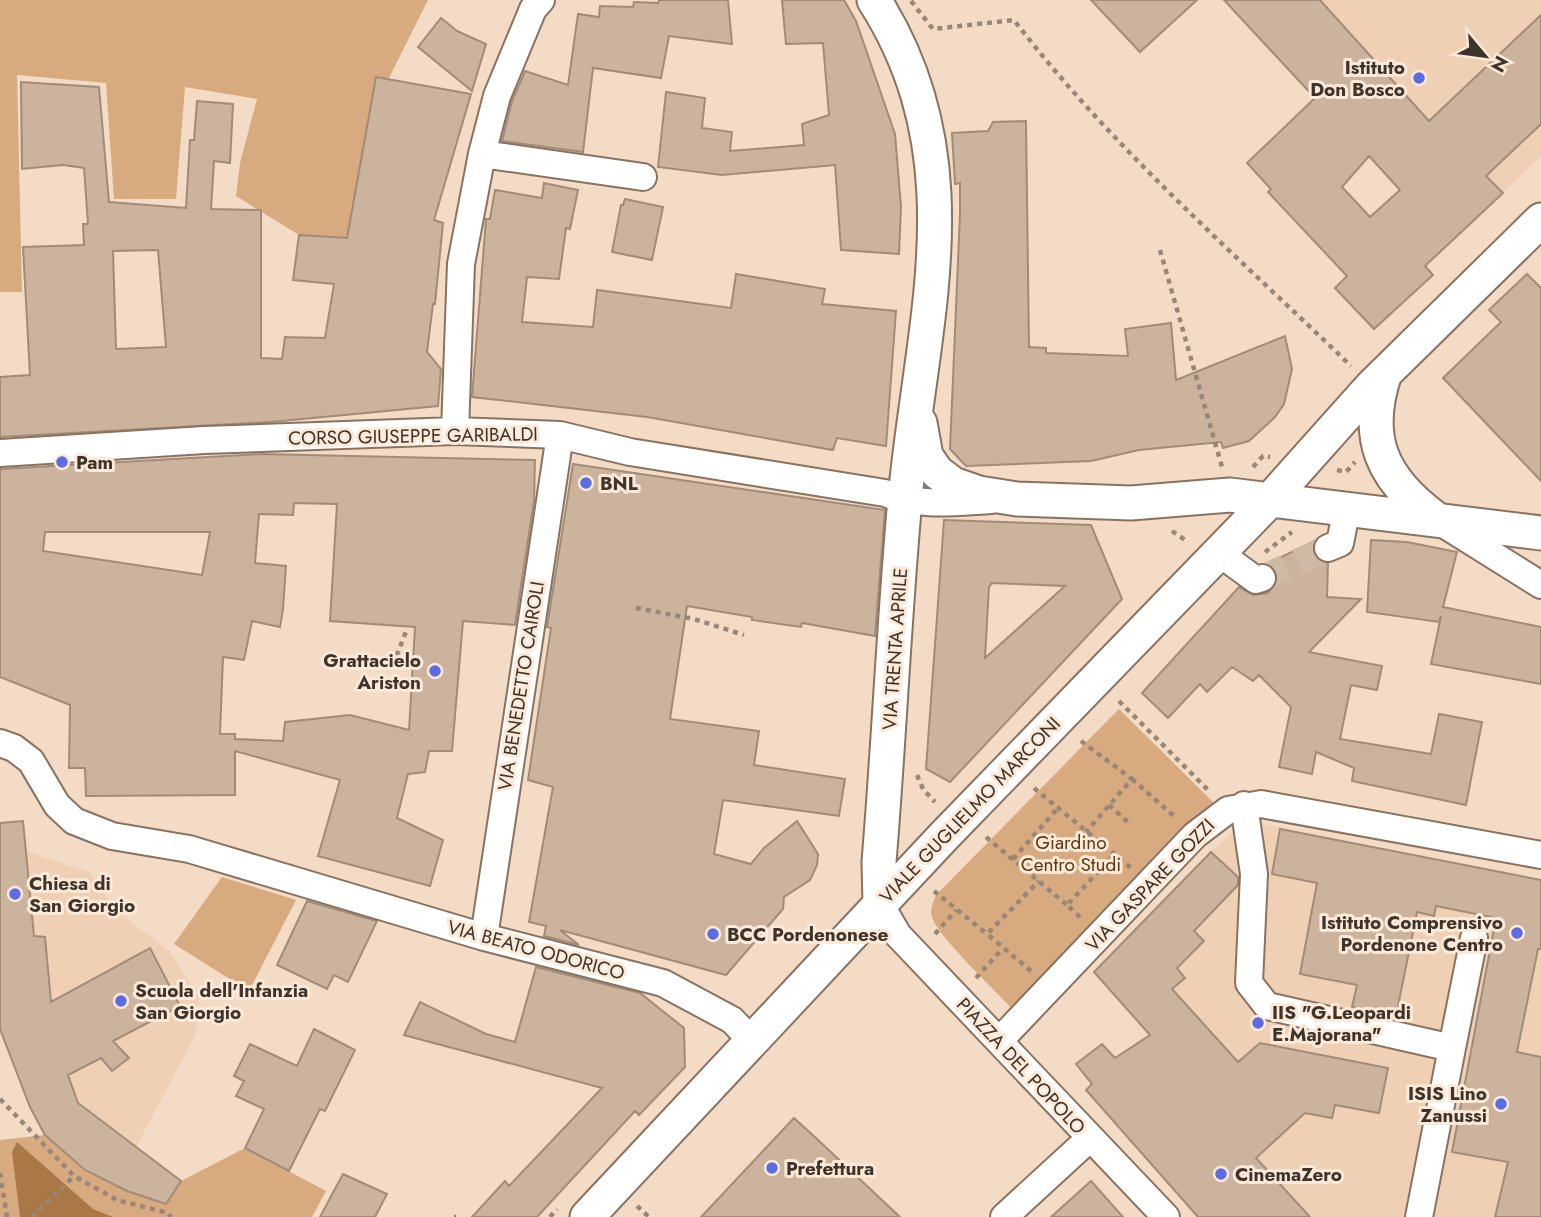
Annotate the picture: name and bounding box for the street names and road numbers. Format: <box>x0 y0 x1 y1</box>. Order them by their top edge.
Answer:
street label: CORSO GIUSEPPE GARIBALDI <box>288 420 538 452</box>
street label: VIA TRENTA APRILE <box>876 567 914 731</box>
street label: VIA BENEDETTO CAIROLI <box>491 579 551 793</box>
street label: VIALE GUGLIELMO MARCONI <box>873 711 1067 909</box>
street label: VIA GASPARE GOZZI <box>1079 813 1221 957</box>
street label: VIA BEATO ODORICO <box>444 913 628 987</box>
street label: PIAZZA DEL POPOLO <box>950 992 1092 1140</box>

